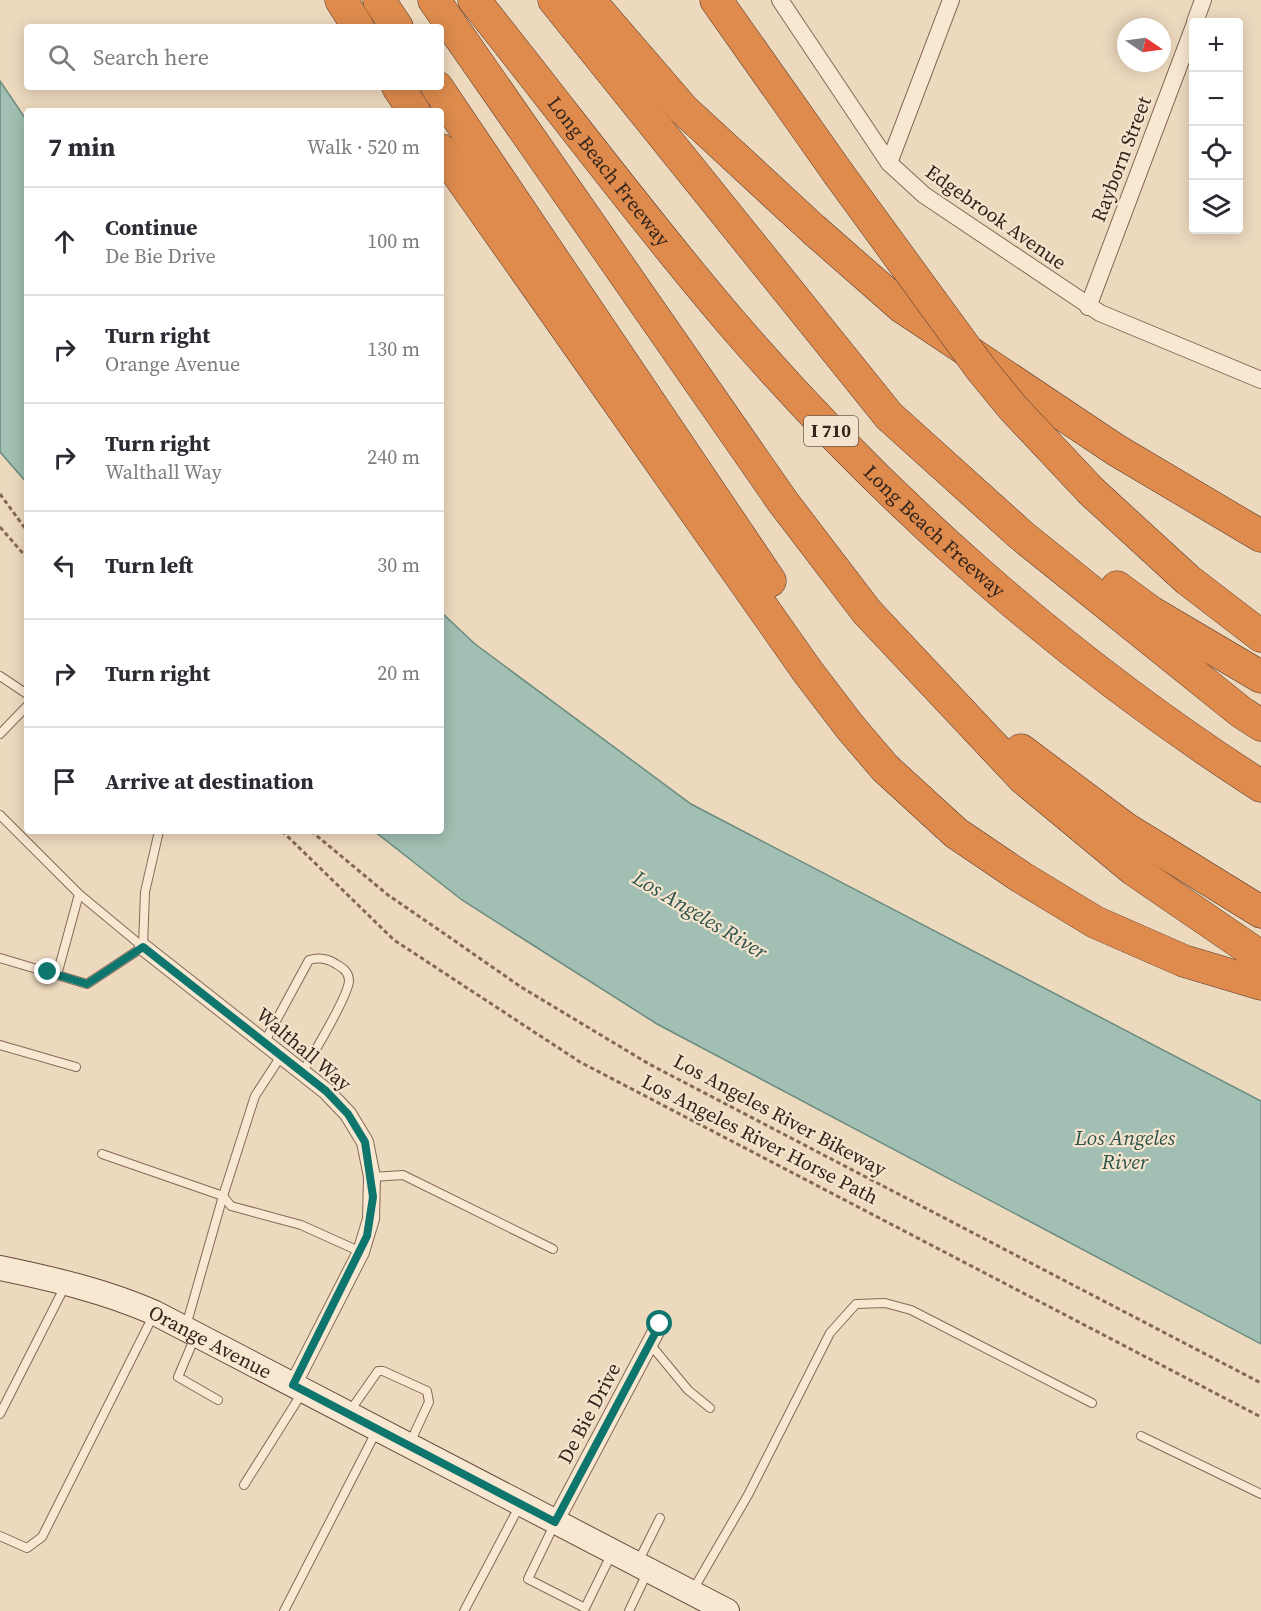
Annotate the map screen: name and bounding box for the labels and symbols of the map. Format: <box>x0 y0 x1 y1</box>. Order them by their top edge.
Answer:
north arrow <box>1117 18 1171 72</box>
street label: Long Beach Freeway <box>541 90 677 253</box>
street label: Rayborn Street <box>1084 92 1158 226</box>
street label: Edgebrook Avenue <box>920 158 1072 276</box>
road number: I 710 <box>804 416 858 446</box>
street label: Long Beach Freeway <box>857 458 1012 604</box>
water label: Los Angeles River <box>627 863 773 966</box>
route end <box>34 958 60 984</box>
street label: Walthall Way <box>250 1001 358 1098</box>
street label: Los Angeles River Bikeway <box>669 1047 892 1183</box>
street label: Los Angeles River Horse Path <box>637 1067 883 1211</box>
water label: Los Angeles River <box>1074 1123 1176 1176</box>
street label: Orange Avenue <box>144 1298 277 1385</box>
route start <box>646 1310 672 1336</box>
street label: De Bie Drive <box>551 1358 627 1468</box>

